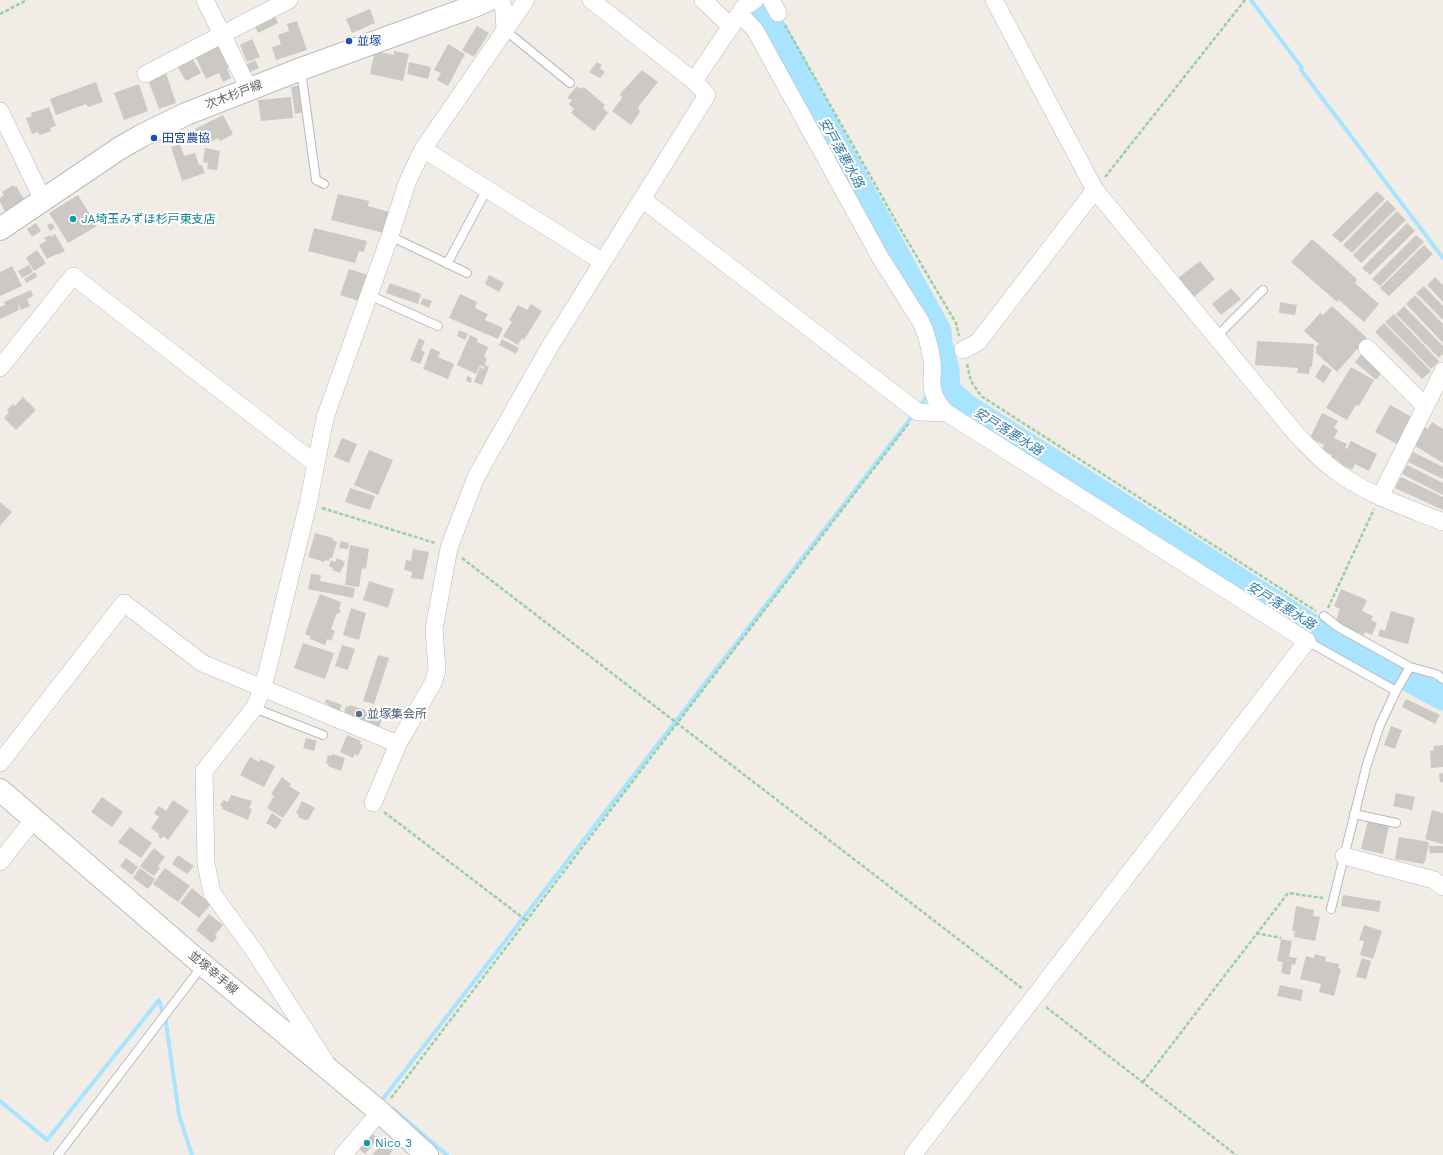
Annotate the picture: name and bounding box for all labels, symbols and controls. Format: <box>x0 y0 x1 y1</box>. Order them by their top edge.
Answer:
place label: 並塚 <box>357 34 381 48</box>
marker: 並塚 <box>344 36 354 46</box>
street label: 次木杉戸線 <box>203 78 265 112</box>
water label: 安戸落悪水路 <box>815 115 867 191</box>
place label: 田宮農協 <box>162 131 210 145</box>
marker: 田宮農協 <box>149 133 159 143</box>
place label: JA埼玉みずほ杉戸東支店 <box>81 212 215 226</box>
marker: JA埼玉みずほ杉戸東支店 <box>68 214 78 224</box>
water label: 安戸落悪水路 <box>971 405 1045 459</box>
water label: 安戸落悪水路 <box>1244 579 1318 633</box>
place label: 並塚集会所 <box>367 707 427 721</box>
marker: 並塚集会所 <box>354 709 364 719</box>
street label: 並塚幸手線 <box>185 948 241 998</box>
place label: Nico 3 <box>375 1136 412 1150</box>
marker: Nico 3 <box>362 1138 372 1148</box>

